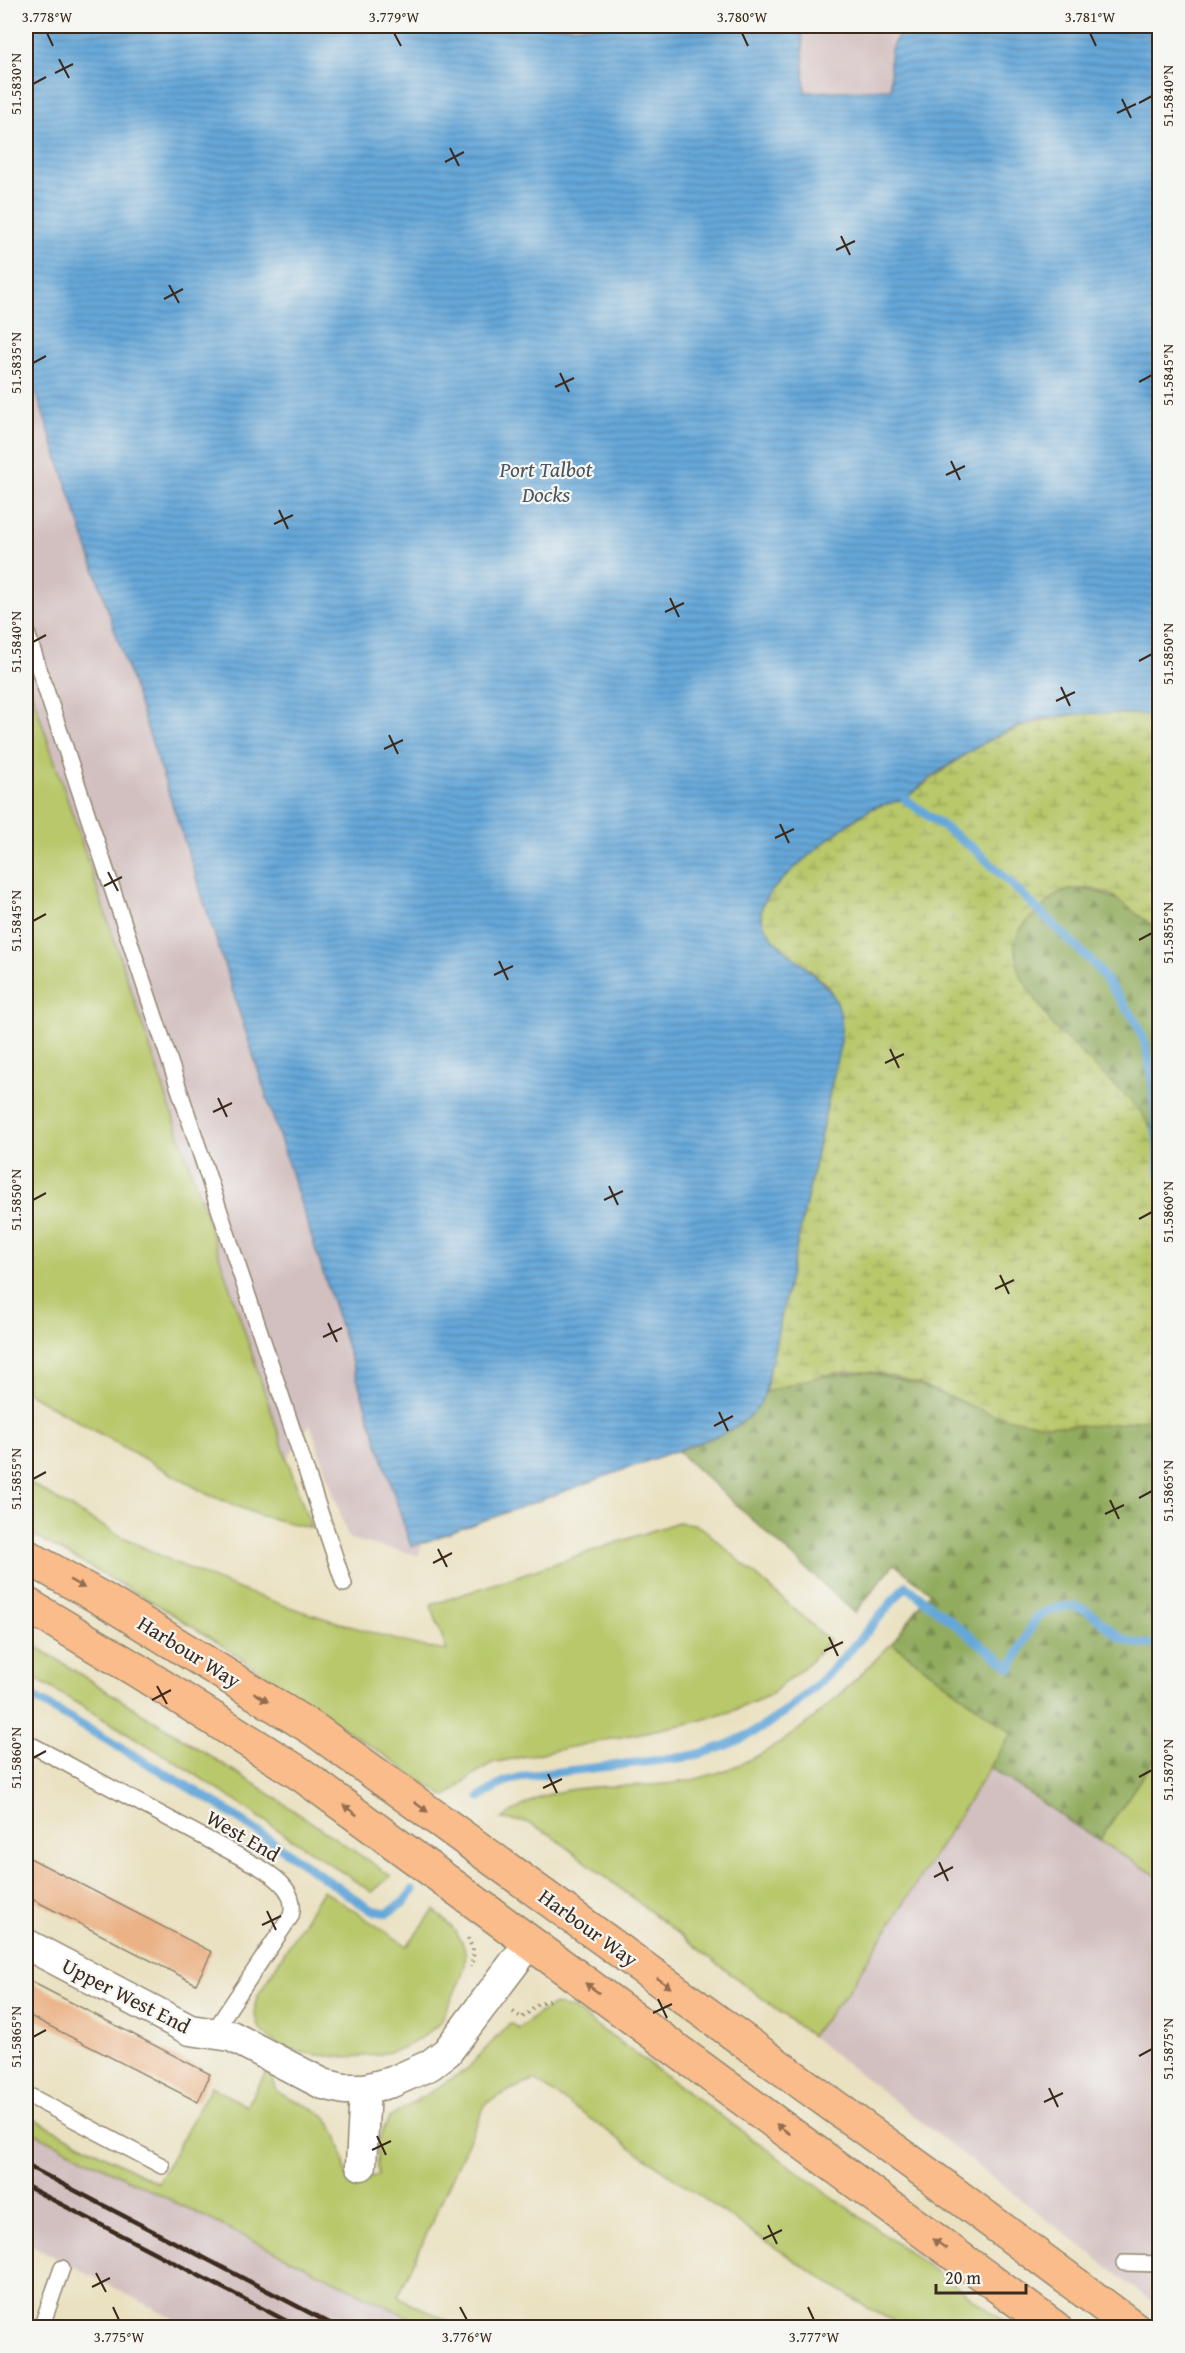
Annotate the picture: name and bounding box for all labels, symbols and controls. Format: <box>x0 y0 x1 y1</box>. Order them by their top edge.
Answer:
text: 3.778°W <box>22 6 73 27</box>
text: 3.779°W <box>369 6 420 27</box>
text: 3.780°W <box>717 6 768 27</box>
text: 3.781°W <box>1065 6 1116 27</box>
text: 51.5830°N <box>5 53 26 115</box>
text: 51.5840°N <box>1157 65 1178 127</box>
text: 51.5835°N <box>5 332 26 394</box>
text: 51.5845°N <box>1157 344 1178 406</box>
water label: Port Talbot Docks <box>498 453 594 510</box>
text: 51.5840°N <box>5 611 26 673</box>
text: 51.5850°N <box>1157 623 1178 685</box>
text: 51.5845°N <box>5 890 26 952</box>
text: 51.5855°N <box>1157 902 1178 964</box>
text: 51.5850°N <box>5 1169 26 1231</box>
text: 51.5860°N <box>1157 1181 1178 1243</box>
text: 51.5855°N <box>5 1448 26 1510</box>
text: 51.5865°N <box>1157 1460 1178 1522</box>
one-way arrow <box>68 1579 85 1589</box>
street label: Harbour Way <box>132 1608 247 1696</box>
one-way arrow <box>253 1691 269 1702</box>
text: 51.5860°N <box>5 1727 26 1789</box>
text: 51.5870°N <box>1157 1739 1178 1801</box>
one-way arrow <box>413 1801 429 1813</box>
street label: West End <box>200 1802 287 1870</box>
one-way arrow <box>343 1805 358 1817</box>
street label: Harbour Way <box>532 1881 645 1975</box>
street label: Upper West End <box>57 1950 197 2042</box>
one-way arrow <box>656 1977 672 1989</box>
one-way arrow <box>584 1982 600 1994</box>
text: 51.5865°N <box>5 2006 26 2068</box>
text: 51.5875°N <box>1157 2018 1178 2080</box>
one-way arrow <box>775 2123 790 2135</box>
one-way arrow <box>932 2238 948 2250</box>
scale bar <box>936 2257 1026 2295</box>
text: 20 m <box>945 2264 981 2291</box>
text: 3.775°W <box>94 2326 145 2347</box>
text: 3.776°W <box>442 2326 493 2347</box>
text: 3.777°W <box>789 2326 840 2347</box>

